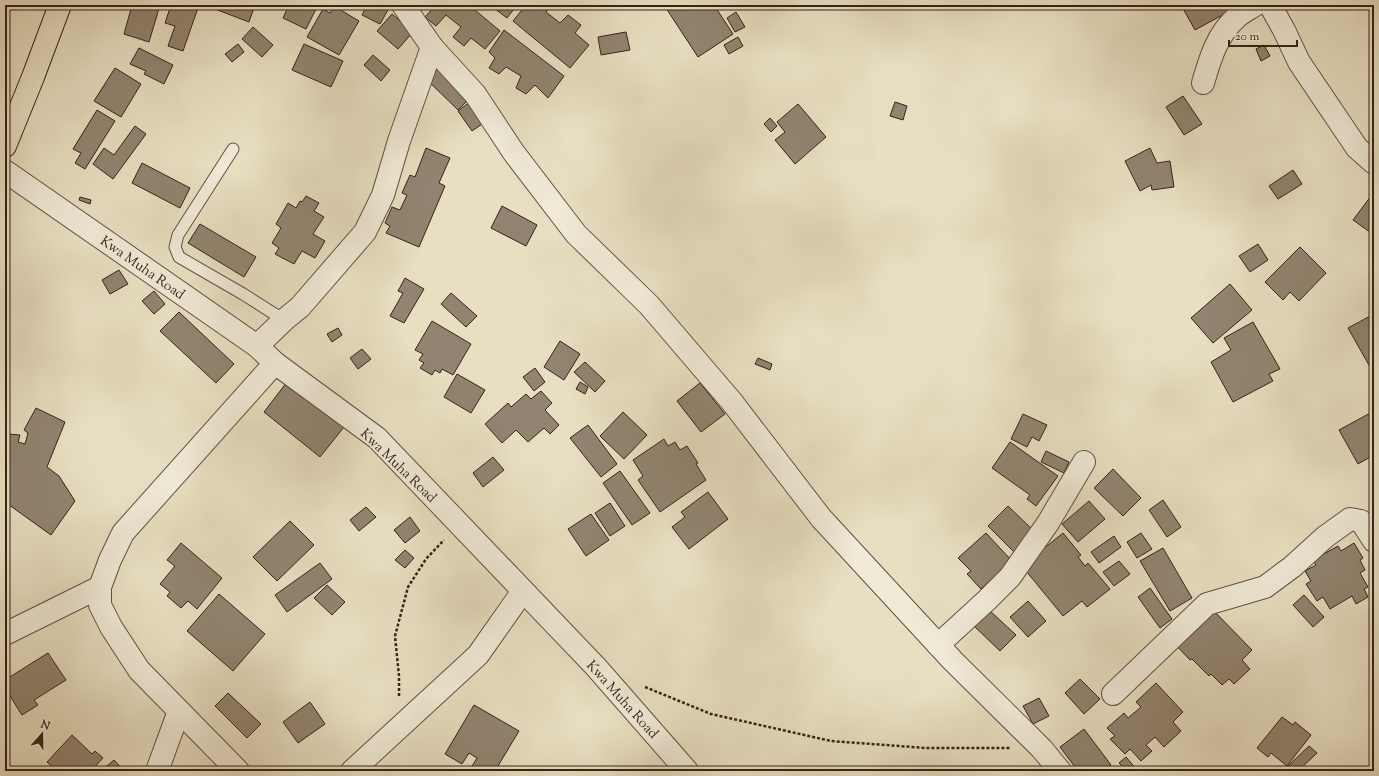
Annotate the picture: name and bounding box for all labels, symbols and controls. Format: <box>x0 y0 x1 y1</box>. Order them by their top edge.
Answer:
scale bar <box>1229 22 1297 48</box>
text: 20 m <box>1235 28 1260 46</box>
street label: Kwa Muha Road <box>96 232 188 305</box>
street label: Kwa Muha Road <box>355 425 440 508</box>
street label: Kwa Muha Road <box>581 657 662 744</box>
north arrow <box>22 714 62 754</box>
text: N <box>37 716 52 735</box>

